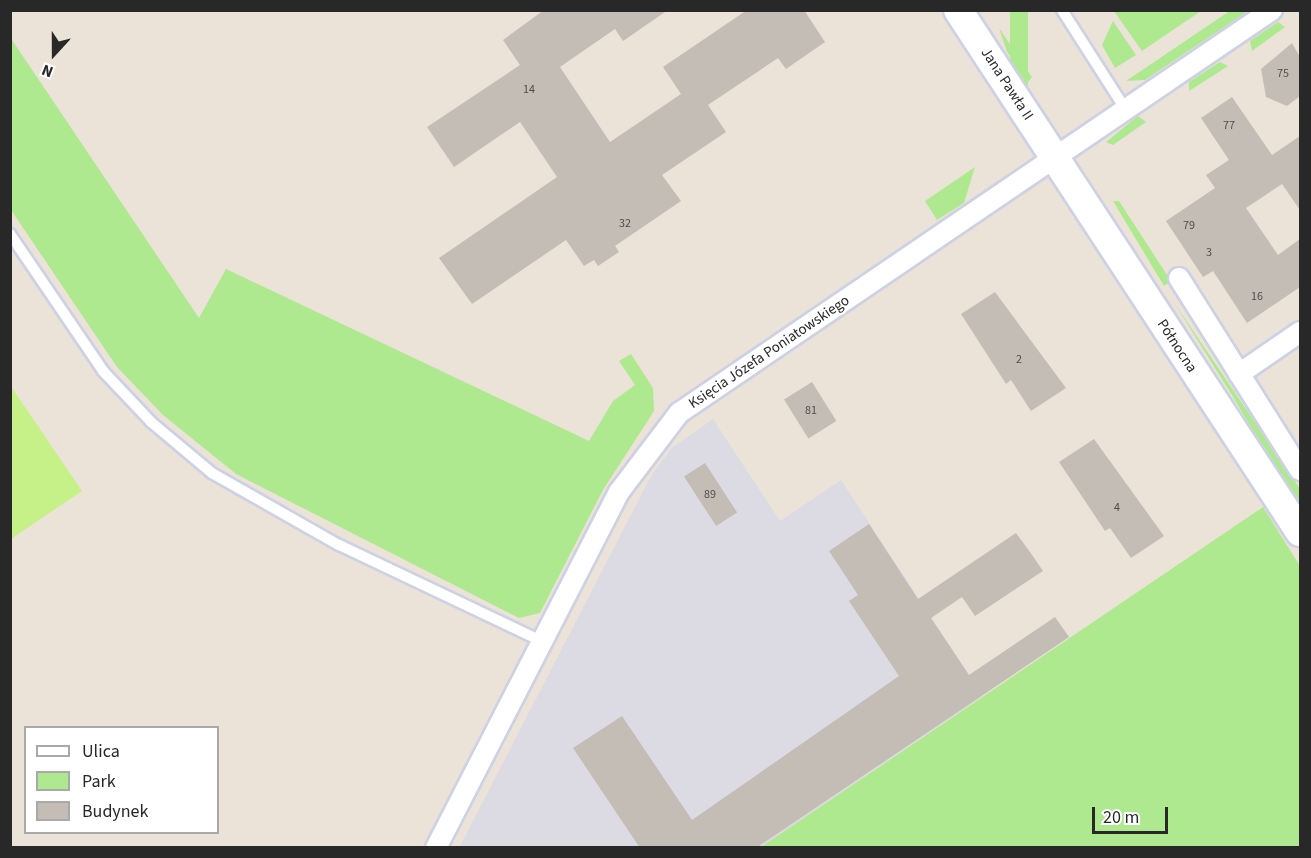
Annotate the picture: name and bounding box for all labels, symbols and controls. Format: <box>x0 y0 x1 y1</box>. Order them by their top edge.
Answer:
north arrow <box>24 24 84 84</box>
street label: Jana Pawła II <box>977 44 1037 124</box>
text: N <box>39 59 56 83</box>
house number: 75 <box>1277 67 1289 81</box>
house number: 14 <box>523 83 535 97</box>
house number: 77 <box>1223 119 1235 133</box>
house number: 32 <box>619 217 631 231</box>
house number: 79 <box>1183 219 1195 233</box>
house number: 3 <box>1206 246 1212 260</box>
house number: 16 <box>1251 290 1263 304</box>
street label: Księcia Józefa Poniatowskiego <box>685 291 853 413</box>
street label: Północna <box>1153 316 1201 376</box>
house number: 2 <box>1016 353 1022 367</box>
house number: 81 <box>805 404 817 418</box>
house number: 89 <box>704 488 716 502</box>
house number: 4 <box>1114 501 1120 515</box>
legend <box>24 726 219 834</box>
text: Ulica <box>82 739 120 764</box>
text: Park <box>82 769 116 794</box>
scale bar <box>1095 795 1172 833</box>
text: Budynek <box>82 799 148 824</box>
text: 20 m <box>1103 805 1139 830</box>

